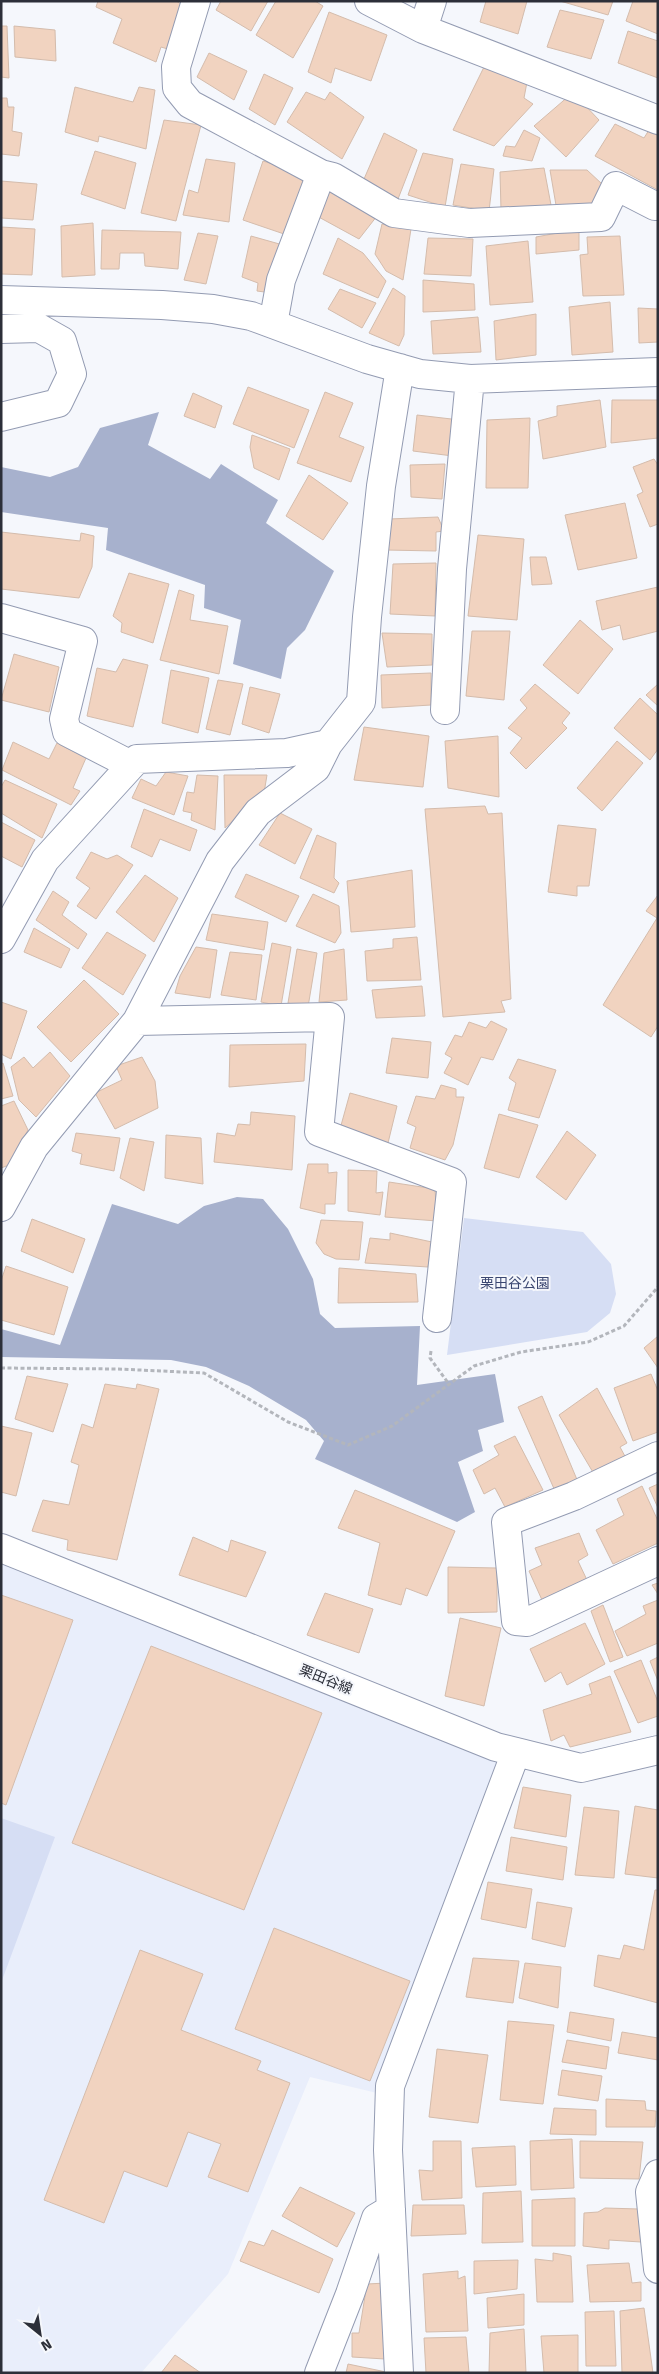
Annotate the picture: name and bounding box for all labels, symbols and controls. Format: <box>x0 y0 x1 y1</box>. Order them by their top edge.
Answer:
park label: 栗田谷公園 <box>480 1275 550 1292</box>
street label: 栗田谷線 <box>297 1661 355 1698</box>
north arrow <box>15 2309 65 2359</box>
text: N <box>38 2335 55 2355</box>

